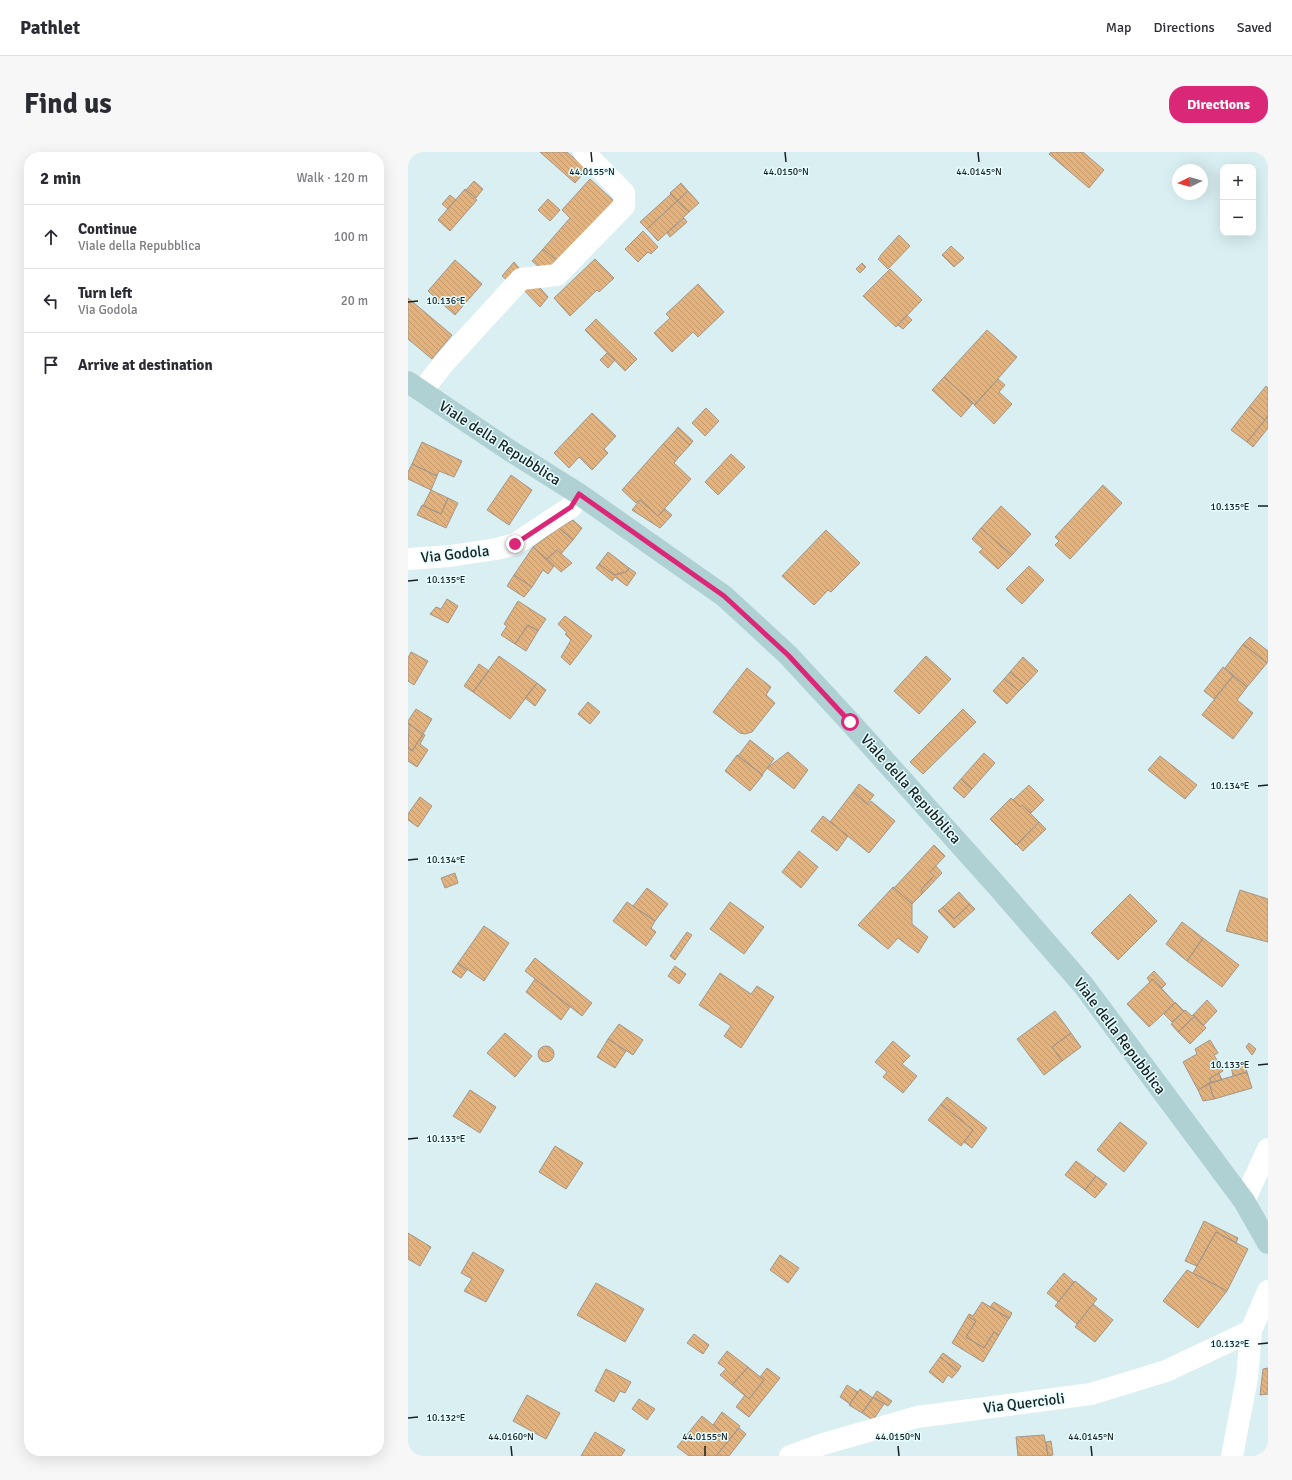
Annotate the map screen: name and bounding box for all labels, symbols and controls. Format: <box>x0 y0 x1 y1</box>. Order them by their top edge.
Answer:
text: Pathlet <box>20 16 80 40</box>
text: Map <box>1106 19 1132 36</box>
text: Directions <box>1154 19 1215 36</box>
text: Saved <box>1237 19 1272 36</box>
button: Directions <box>1169 86 1268 123</box>
text: Find us <box>24 87 112 121</box>
north arrow <box>1172 164 1208 200</box>
map controls <box>1220 164 1256 236</box>
button: + <box>1220 164 1256 200</box>
text: 44.0155°N <box>569 166 615 178</box>
text: 44.0150°N <box>763 166 809 178</box>
text: 44.0145°N <box>956 166 1002 178</box>
text: 2 min <box>40 168 81 189</box>
text: Walk · 120 m <box>297 170 368 186</box>
button: − <box>1220 200 1256 236</box>
text: Continue <box>78 220 137 238</box>
icon: ahead <box>40 226 62 248</box>
text: 100 m <box>334 229 368 245</box>
text: Viale della Repubblica <box>78 238 201 254</box>
text: Turn left <box>78 284 132 302</box>
icon: left <box>40 290 62 312</box>
text: 20 m <box>341 293 368 309</box>
text: 10.136°E <box>427 295 466 307</box>
text: Via Godola <box>78 302 138 318</box>
icon: arrive <box>40 354 62 376</box>
text: Arrive at destination <box>78 356 213 374</box>
street label: Viale della Repubblica <box>436 397 564 489</box>
text: 10.135°E <box>1211 501 1250 513</box>
route end <box>506 535 524 553</box>
street label: Via Godola <box>420 541 490 567</box>
text: 10.135°E <box>427 574 466 586</box>
route start <box>841 713 859 731</box>
street label: Viale della Repubblica <box>857 730 965 848</box>
text: 10.134°E <box>1211 780 1250 792</box>
text: 10.134°E <box>427 854 466 866</box>
street label: Viale della Repubblica <box>1070 974 1170 1098</box>
text: 10.133°E <box>1211 1059 1250 1071</box>
text: 10.133°E <box>427 1133 466 1145</box>
text: 10.132°E <box>1211 1338 1250 1350</box>
street label: Via Quercioli <box>982 1389 1066 1417</box>
text: 10.132°E <box>427 1412 466 1424</box>
text: 44.0160°N <box>488 1431 534 1443</box>
text: 44.0155°N <box>682 1431 728 1443</box>
text: 44.0150°N <box>875 1431 921 1443</box>
text: 44.0145°N <box>1068 1431 1114 1443</box>

